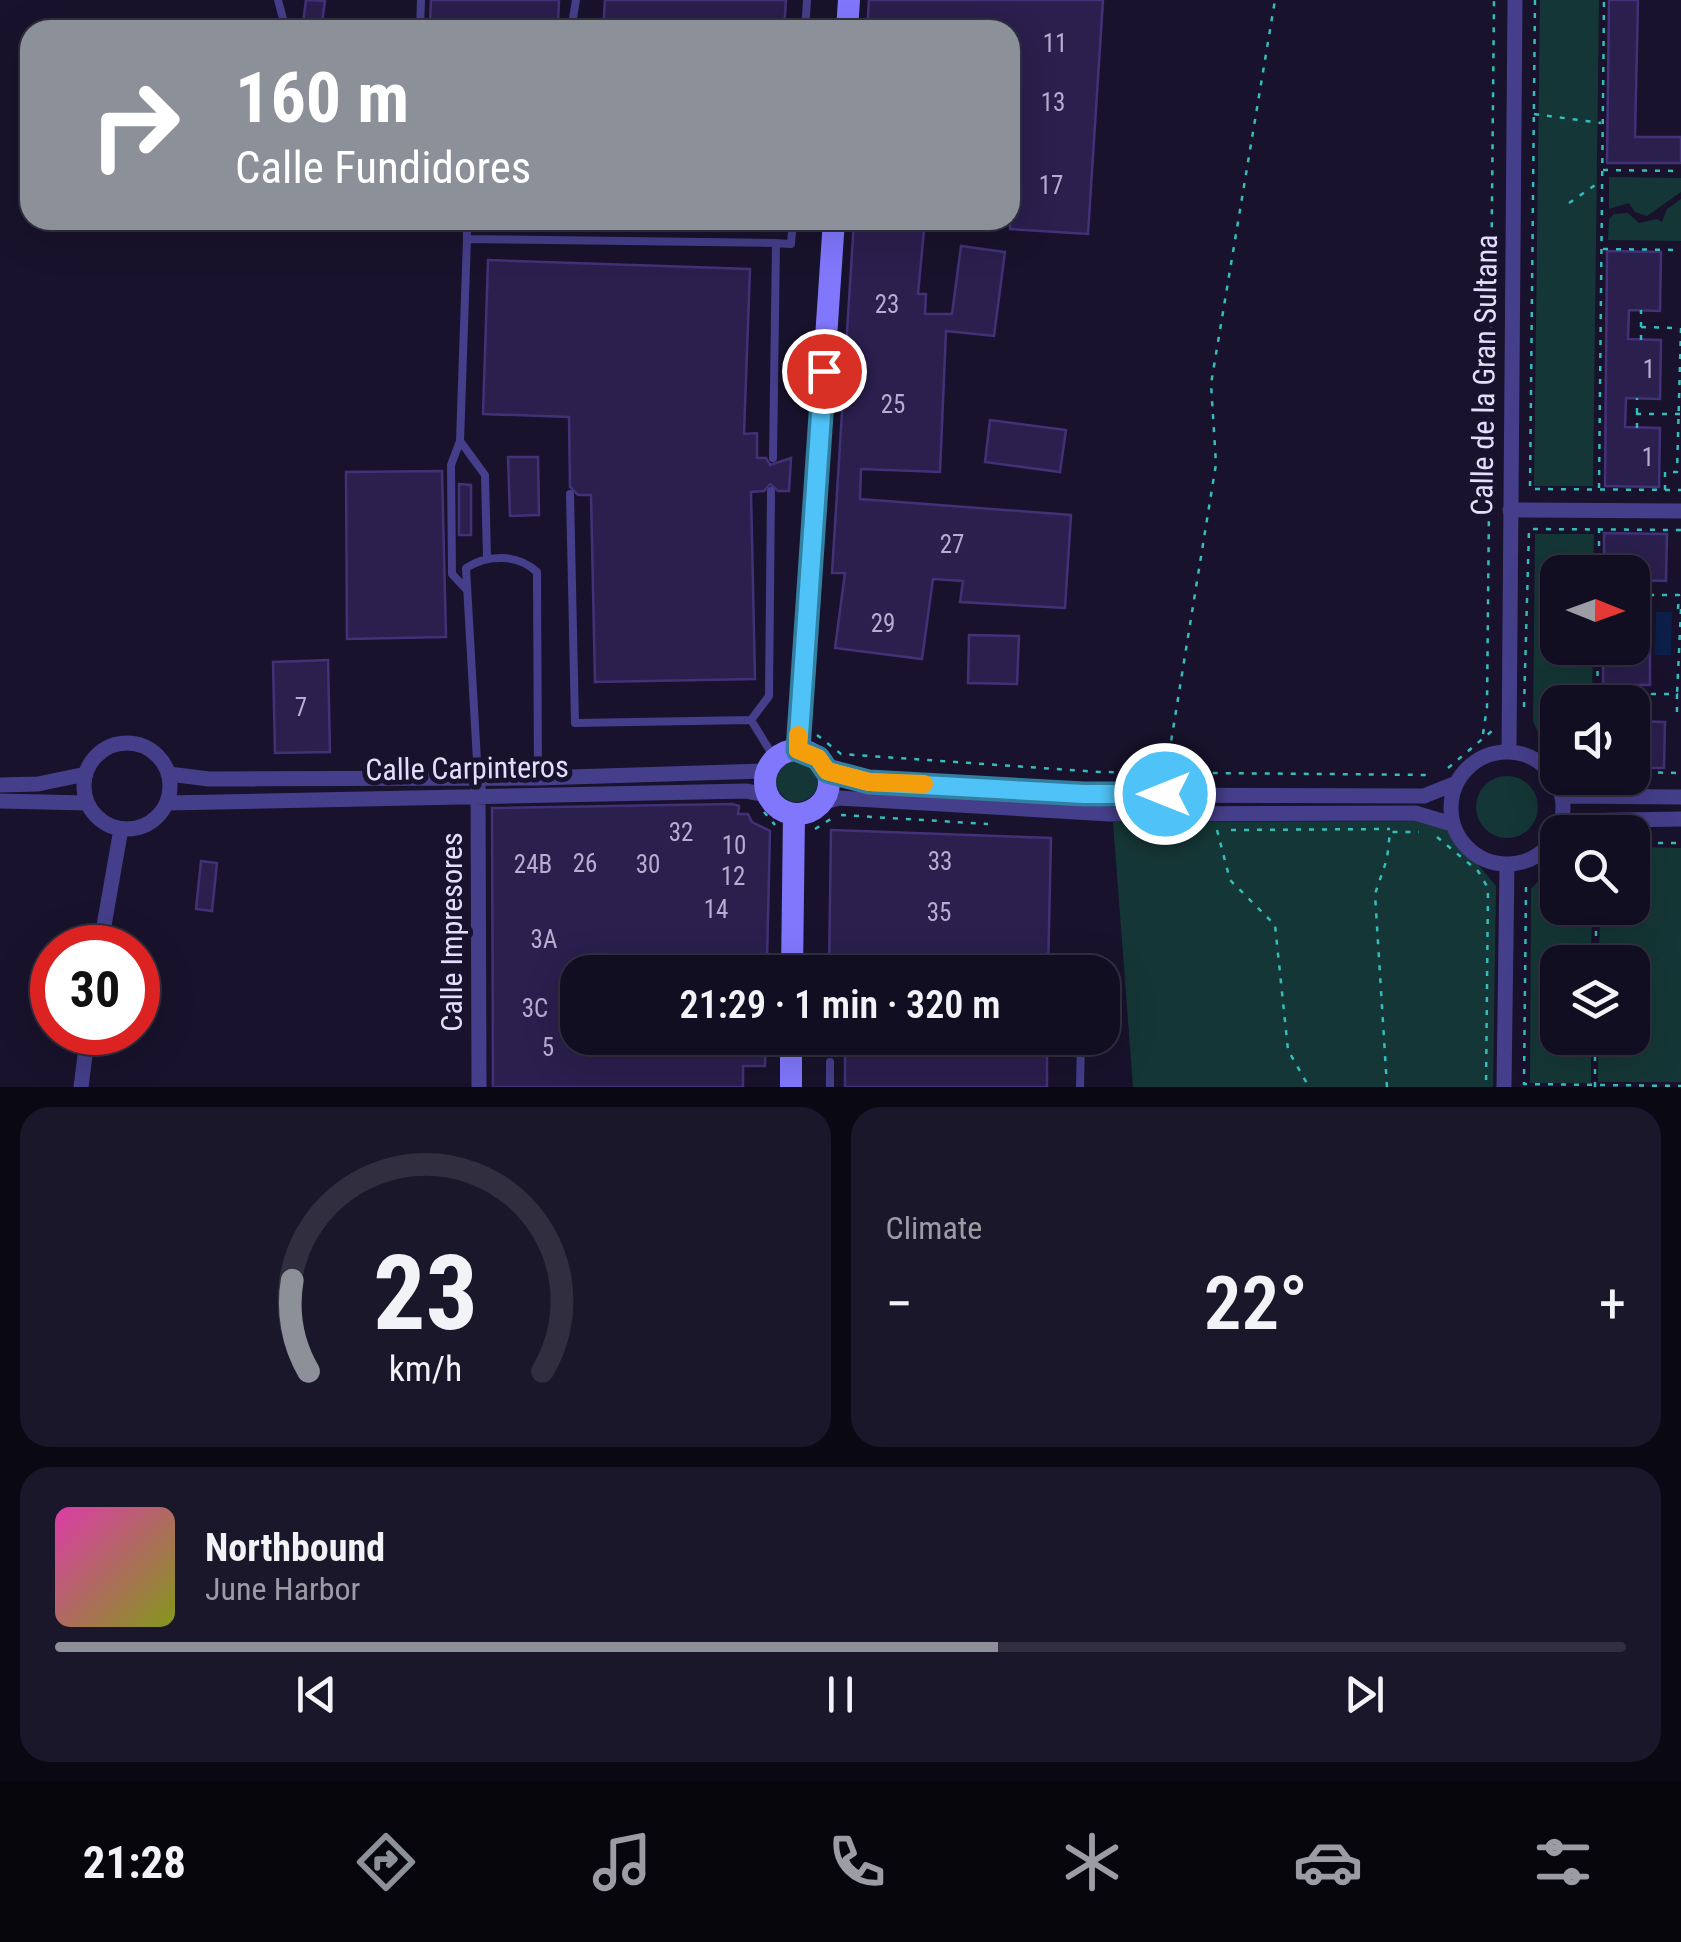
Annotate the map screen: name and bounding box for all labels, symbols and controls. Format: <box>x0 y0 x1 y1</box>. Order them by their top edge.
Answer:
house number: 11 <box>1043 29 1067 58</box>
text: 160 m <box>235 57 409 139</box>
icon: right <box>70 60 200 190</box>
house number: 13 <box>1041 88 1065 117</box>
text: Calle Fundidores <box>235 141 531 194</box>
house number: 17 <box>1039 171 1063 200</box>
street label: Calle de la Gran Sultana <box>1464 234 1504 516</box>
house number: 23 <box>875 290 899 319</box>
pin <box>782 329 867 414</box>
icon: arrive <box>797 344 852 399</box>
house number: 1 <box>1643 355 1655 384</box>
house number: 25 <box>881 390 905 419</box>
house number: 1 <box>1642 443 1654 472</box>
house number: 27 <box>940 530 964 559</box>
north arrow <box>1540 555 1650 665</box>
map controls <box>1540 555 1650 1055</box>
house number: 29 <box>871 609 895 638</box>
button: sound <box>1540 685 1650 795</box>
house number: 7 <box>295 693 307 722</box>
position arrow <box>1113 742 1217 846</box>
street label: Calle Carpinteros <box>365 749 569 787</box>
button: search <box>1540 815 1650 925</box>
house number: 32 <box>669 818 693 847</box>
house number: 10 <box>722 831 746 860</box>
street label: Calle Impresores <box>434 832 469 1032</box>
house number: 33 <box>928 847 952 876</box>
house number: 26 <box>573 849 597 878</box>
house number: 24B <box>514 850 552 879</box>
house number: 30 <box>636 850 660 879</box>
house number: 12 <box>721 862 745 891</box>
house number: 14 <box>704 895 728 924</box>
house number: 35 <box>927 898 951 927</box>
speed limit sign: 30 <box>30 925 160 1055</box>
house number: 3A <box>531 925 557 954</box>
button: layers <box>1540 945 1650 1055</box>
text: 21:29 · 1 min · 320 m <box>680 983 1000 1027</box>
house number: 3C <box>522 994 548 1023</box>
house number: 5 <box>542 1033 554 1062</box>
text: Climate <box>886 1209 982 1247</box>
text: 23 <box>373 1233 478 1354</box>
text: 22° <box>1204 1259 1308 1347</box>
text: − <box>886 1272 913 1336</box>
text: + <box>1599 1272 1626 1336</box>
text: km/h <box>388 1348 462 1390</box>
text: Northbound <box>205 1526 385 1570</box>
text: June Harbor <box>205 1570 360 1608</box>
icon: previous <box>289 1667 344 1722</box>
icon: pause <box>813 1667 868 1722</box>
icon: next <box>1337 1667 1392 1722</box>
icon: directions <box>351 1827 421 1897</box>
icon: music <box>587 1827 657 1897</box>
icon: phone <box>822 1827 892 1897</box>
icon: climate <box>1057 1827 1127 1897</box>
icon: car <box>1293 1827 1363 1897</box>
icon: filters <box>1528 1827 1598 1897</box>
text: 21:28 <box>83 1836 186 1889</box>

